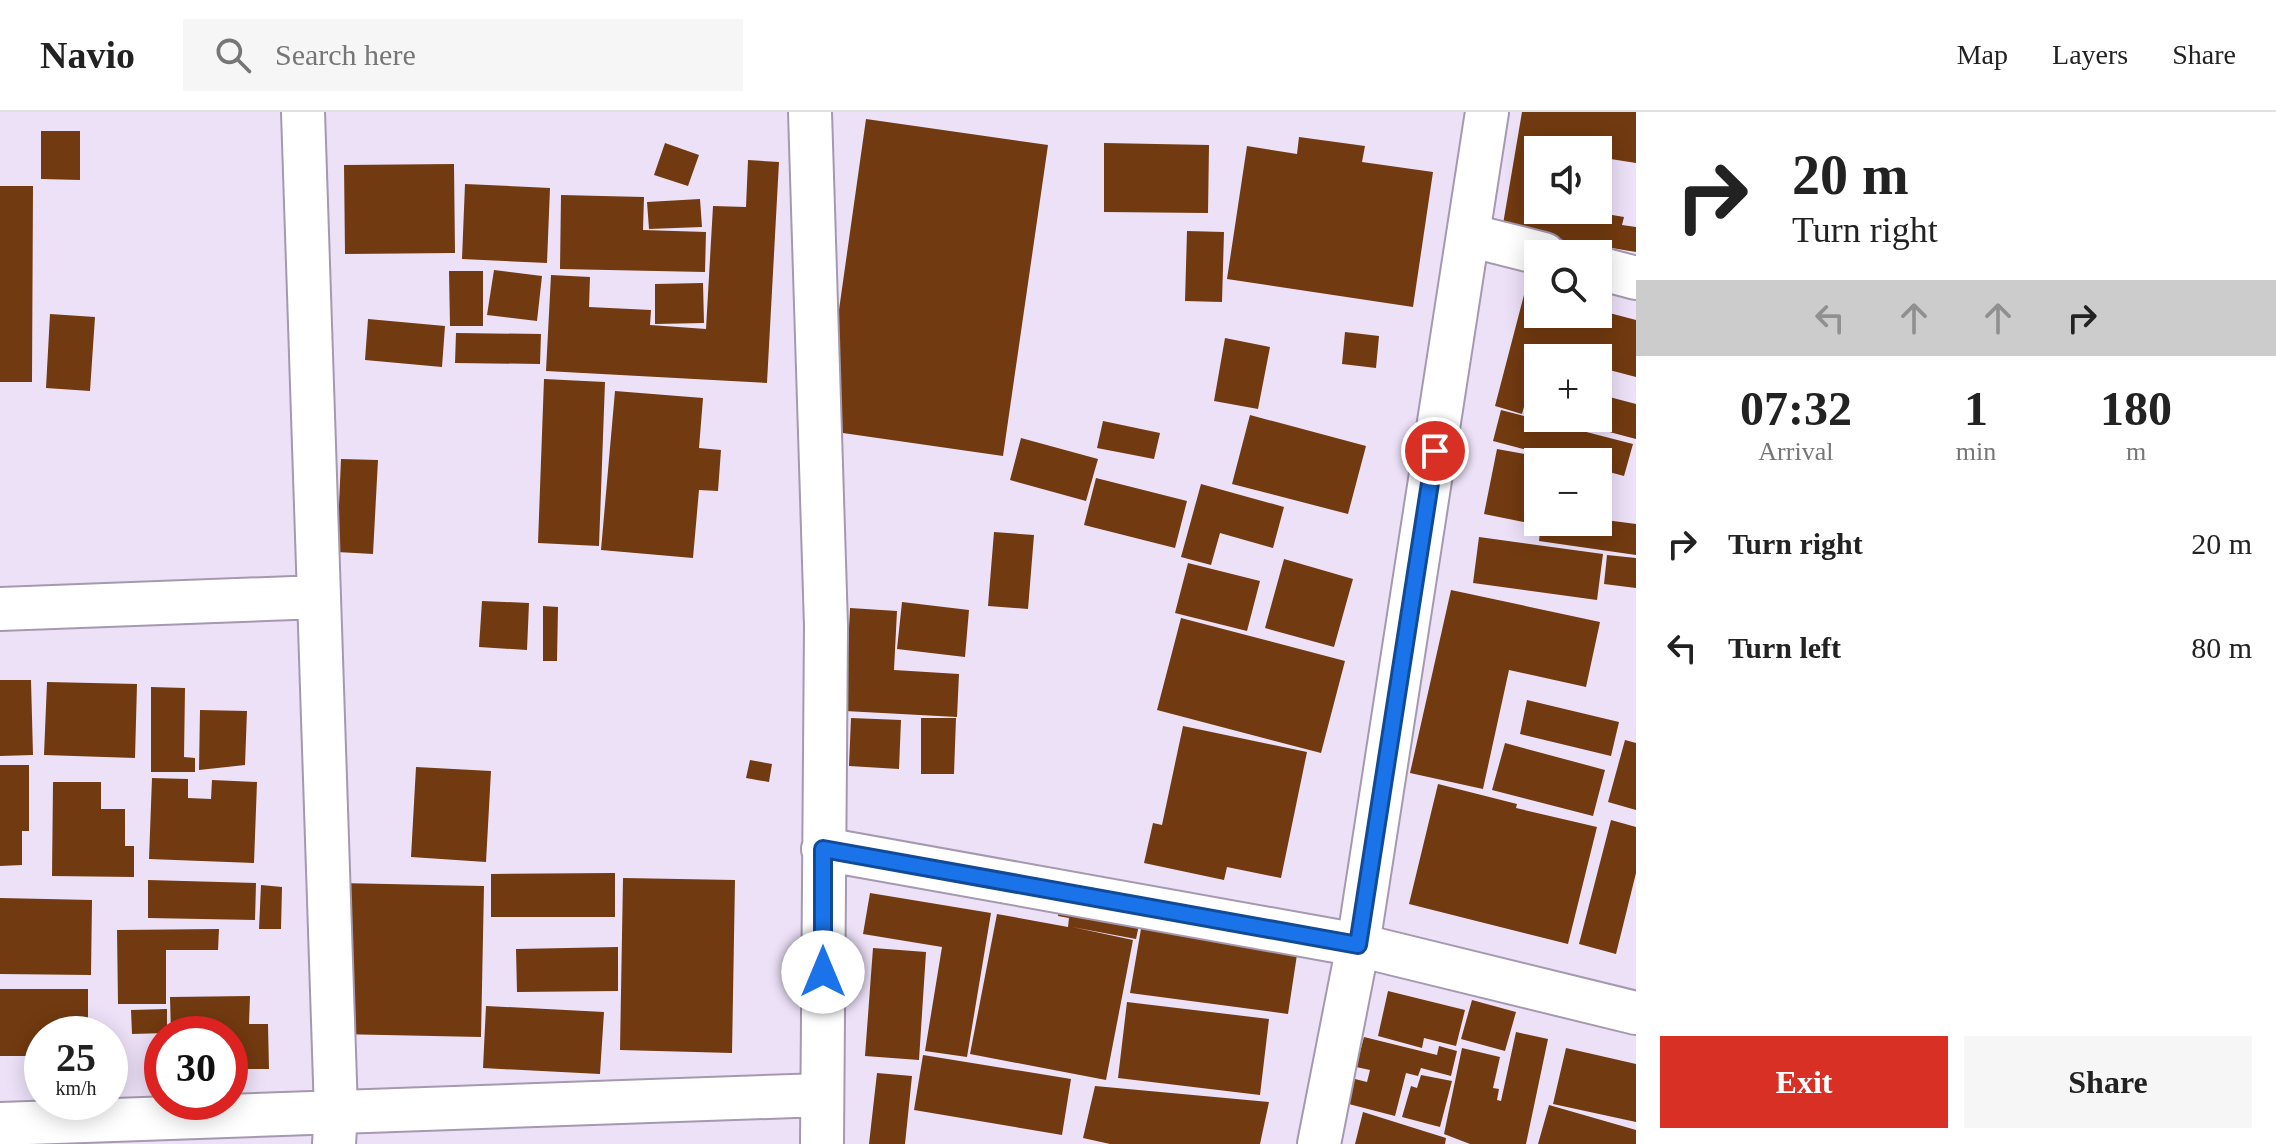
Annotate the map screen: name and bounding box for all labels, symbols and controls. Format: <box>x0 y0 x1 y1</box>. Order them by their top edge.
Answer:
search box <box>183 19 743 91</box>
icon: search <box>211 33 255 77</box>
text: Navio <box>40 34 135 76</box>
text: Search here <box>275 38 416 71</box>
text: Map <box>1957 39 2008 70</box>
text: Layers <box>2052 39 2128 70</box>
text: Share <box>2172 39 2236 70</box>
map controls <box>1524 136 1612 536</box>
button: sound <box>1524 136 1612 224</box>
icon: right <box>1660 144 1764 248</box>
text: 20 m <box>1792 144 1909 206</box>
text: Turn right <box>1792 210 1938 250</box>
button: search <box>1524 240 1612 328</box>
icon: left <box>1808 296 1852 340</box>
icon: ahead <box>1892 296 1936 340</box>
icon: ahead <box>1976 296 2020 340</box>
icon: right <box>2060 296 2104 340</box>
button: + <box>1524 344 1612 432</box>
text: 07:32 <box>1740 382 1852 435</box>
text: 1 <box>1964 382 1988 435</box>
text: 180 <box>2100 382 2172 435</box>
pin <box>1401 417 1469 485</box>
icon: arrive <box>1413 429 1457 473</box>
text: Arrival <box>1758 437 1833 466</box>
text: min <box>1956 437 1996 466</box>
text: m <box>2126 437 2146 466</box>
button: − <box>1524 448 1612 536</box>
icon: right <box>1660 522 1704 566</box>
text: Turn right <box>1728 527 1863 560</box>
text: 20 m <box>2191 527 2252 560</box>
icon: left <box>1660 626 1704 670</box>
text: Turn left <box>1728 631 1841 664</box>
text: 80 m <box>2191 631 2252 664</box>
position arrow <box>781 930 865 1014</box>
speed limit sign: 30 <box>144 1016 248 1120</box>
text: 25 <box>56 1035 96 1080</box>
button: Exit <box>1660 1036 1948 1128</box>
button: Share <box>1964 1036 2252 1128</box>
text: km/h <box>55 1077 97 1099</box>

